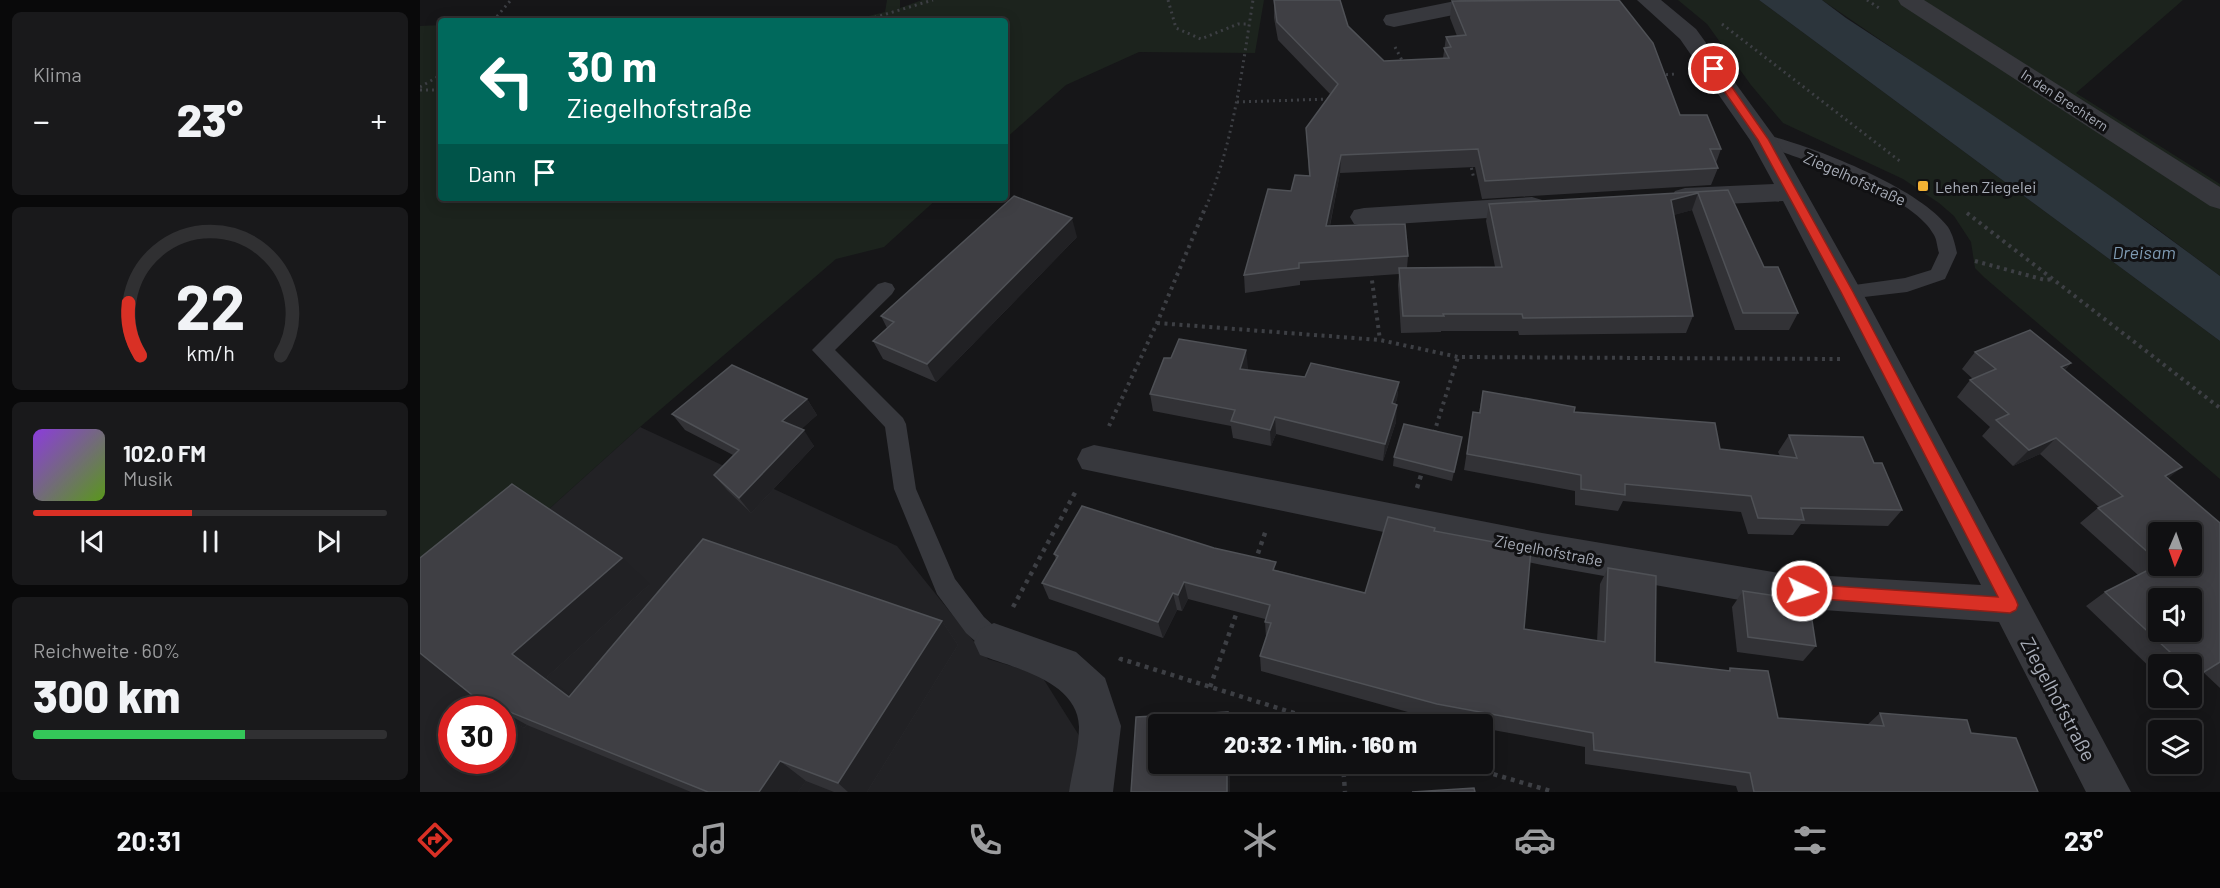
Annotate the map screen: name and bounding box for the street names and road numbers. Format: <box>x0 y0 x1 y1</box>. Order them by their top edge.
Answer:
street label: In den Brechtern <box>2018 65 2112 135</box>
street label: Ziegelhofstraße <box>1801 147 1909 209</box>
street label: Ziegelhofstraße <box>1493 530 1605 570</box>
street label: Ziegelhofstraße <box>2016 633 2102 765</box>

